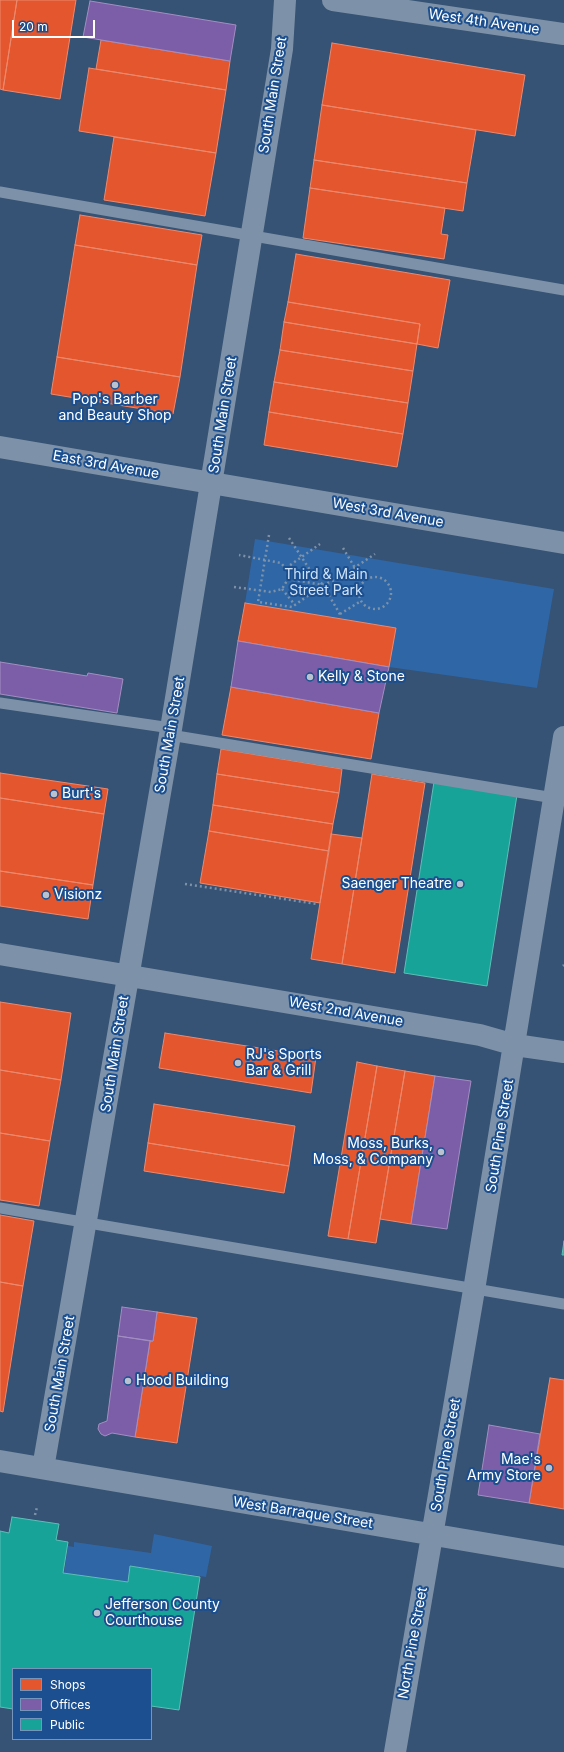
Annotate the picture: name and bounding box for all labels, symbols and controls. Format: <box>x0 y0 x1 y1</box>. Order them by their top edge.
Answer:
street label: West 4th Avenue <box>427 6 541 38</box>
scale bar <box>14 12 97 38</box>
text: 20 m <box>19 19 48 34</box>
street label: South Main Street <box>255 35 291 155</box>
street label: South Main Street <box>205 355 241 475</box>
marker: Pop's Barber and Beauty Shop <box>110 380 120 390</box>
place label: Pop's Barber and Beauty Shop <box>58 392 172 424</box>
street label: East 3rd Avenue <box>52 447 160 483</box>
street label: West 3rd Avenue <box>331 495 445 531</box>
park label: Third & Main Street Park <box>284 567 368 600</box>
place label: Kelly & Stone <box>318 669 405 685</box>
marker: Kelly & Stone <box>305 672 315 682</box>
street label: South Main Street <box>151 675 189 795</box>
place label: Burt's <box>62 786 101 802</box>
marker: Burt's <box>49 789 59 799</box>
place label: Saenger Theatre <box>342 876 452 892</box>
marker: Saenger Theatre <box>455 879 465 889</box>
place label: Visionz <box>54 887 102 903</box>
marker: Visionz <box>41 890 51 900</box>
street label: South Main Street <box>97 994 133 1114</box>
street label: West 2nd Avenue <box>288 994 404 1030</box>
place label: RJ's Sports Bar & Grill <box>246 1047 322 1080</box>
marker: RJ's Sports Bar & Grill <box>233 1058 243 1068</box>
street label: South Pine Street <box>483 1078 517 1194</box>
place label: Moss, Burks, Moss, & Company <box>313 1136 433 1168</box>
marker: Moss, Burks, Moss, & Company <box>436 1147 446 1157</box>
street label: South Main Street <box>41 1314 79 1434</box>
place label: Hood Building <box>136 1373 229 1389</box>
marker: Hood Building <box>123 1376 133 1386</box>
street label: South Pine Street <box>428 1397 464 1513</box>
place label: Mae's Army Store <box>467 1452 541 1484</box>
marker: Mae's Army Store <box>544 1463 554 1473</box>
street label: West Barraque Street <box>232 1494 374 1532</box>
street label: North Pine Street <box>395 1586 431 1700</box>
place label: Jefferson County Courthouse <box>105 1597 220 1630</box>
marker: Jefferson County Courthouse <box>92 1608 102 1618</box>
legend <box>12 1668 152 1740</box>
text: Shops <box>50 1677 86 1692</box>
text: Offices <box>50 1697 91 1712</box>
text: Public <box>50 1717 85 1732</box>

